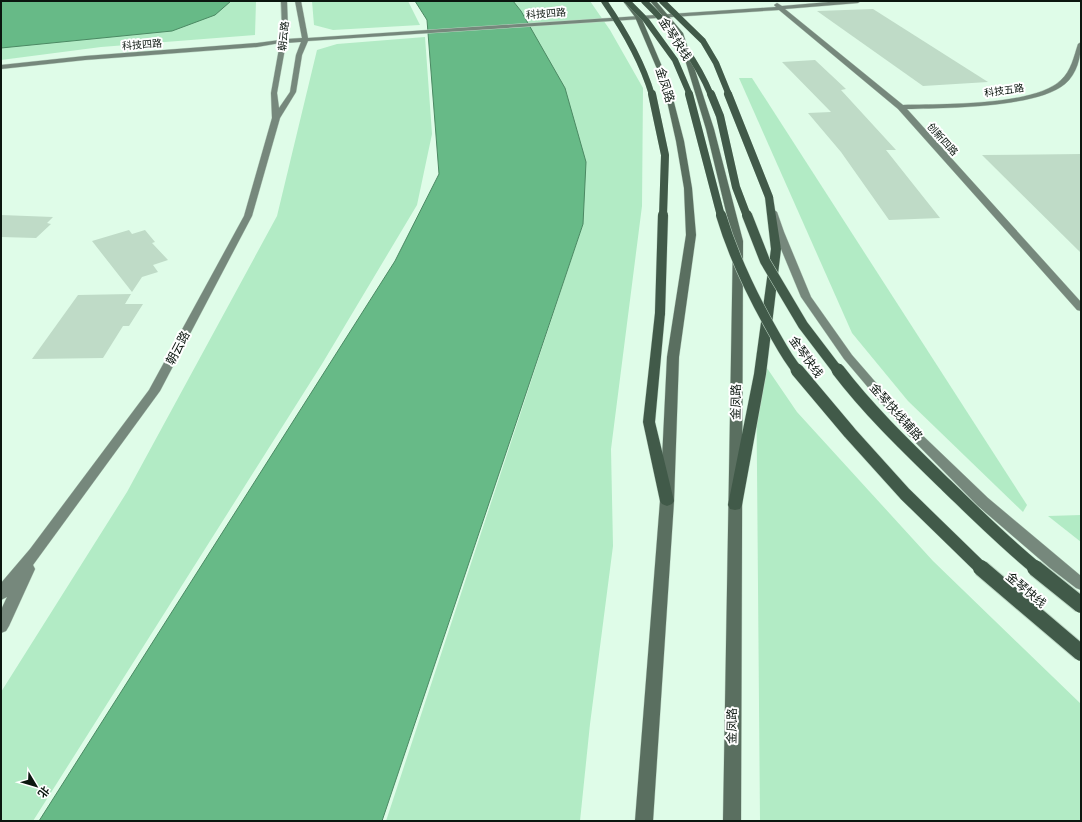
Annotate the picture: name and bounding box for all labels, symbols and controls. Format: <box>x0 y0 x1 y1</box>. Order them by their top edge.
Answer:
street label: 科技四路 <box>526 6 566 20</box>
street label: 金琴快线 <box>656 15 695 63</box>
street label: 朝云路 <box>275 20 291 52</box>
street label: 科技四路 <box>122 37 162 51</box>
street label: 金凤路 <box>653 65 678 104</box>
street label: 科技五路 <box>983 81 1025 99</box>
street label: 创新四路 <box>925 120 961 158</box>
street label: 朝云路 <box>162 328 193 367</box>
street label: 金琴快线 <box>786 333 827 381</box>
street label: 金琴快线辅路 <box>867 380 926 443</box>
street label: 金凤路 <box>728 384 743 420</box>
street label: 金琴快线 <box>1003 568 1050 611</box>
street label: 金凤路 <box>724 708 739 744</box>
north arrow <box>16 766 56 806</box>
text: 北 <box>35 784 53 801</box>

